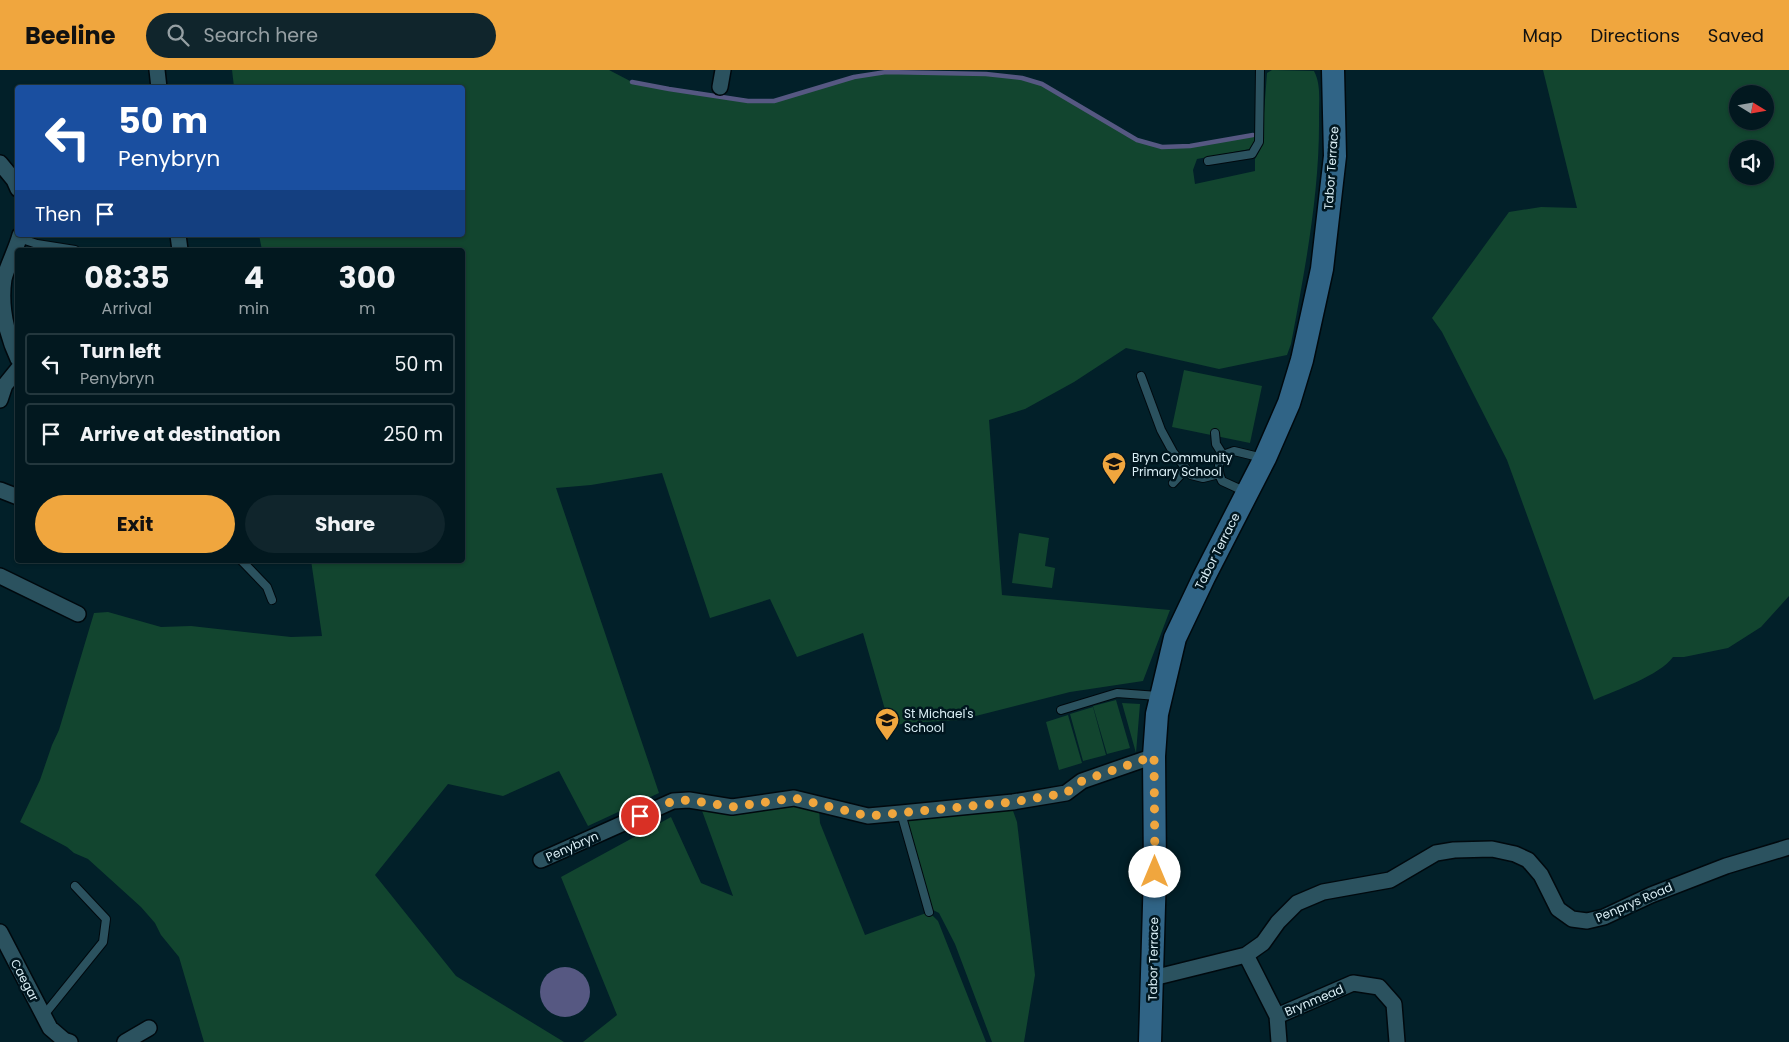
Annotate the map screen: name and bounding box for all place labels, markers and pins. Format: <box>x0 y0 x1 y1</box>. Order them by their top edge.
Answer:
place label: Bryn Community Primary School <box>1132 449 1233 480</box>
school or university icon: Bryn Community Primary School <box>1101 451 1127 485</box>
place label: St Michael's School <box>904 705 974 736</box>
school or university icon: St Michael's School <box>874 707 900 741</box>
pin <box>619 795 661 837</box>

